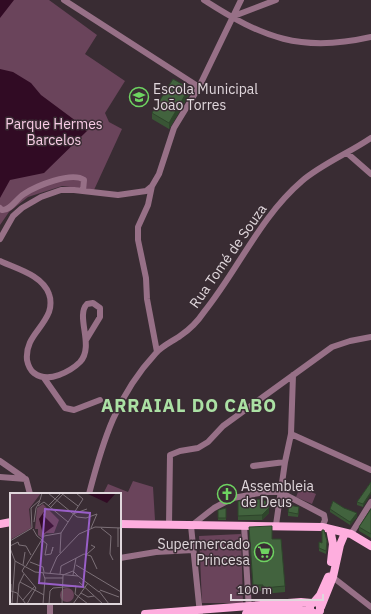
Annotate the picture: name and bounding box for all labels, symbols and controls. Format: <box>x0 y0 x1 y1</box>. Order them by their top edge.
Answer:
place label: Escola Municipal João Torres <box>153 80 258 114</box>
school or university icon: Escola Municipal João Torres <box>128 86 150 108</box>
park label: Parque Hermes Barcelos <box>5 115 103 149</box>
street label: Rua Tomé de Souza <box>185 200 271 311</box>
district label: ARRAIAL DO CABO <box>101 394 277 417</box>
place label: Assembleia de Deus <box>241 477 315 511</box>
church icon: Assembleia de Deus <box>216 483 238 505</box>
inset map <box>10 493 121 604</box>
place label: Supermercado Princesa <box>158 535 251 569</box>
supermarket icon: Supermercado Princesa <box>253 541 275 563</box>
scale bar <box>231 576 323 602</box>
text: 100 m <box>237 582 272 597</box>

